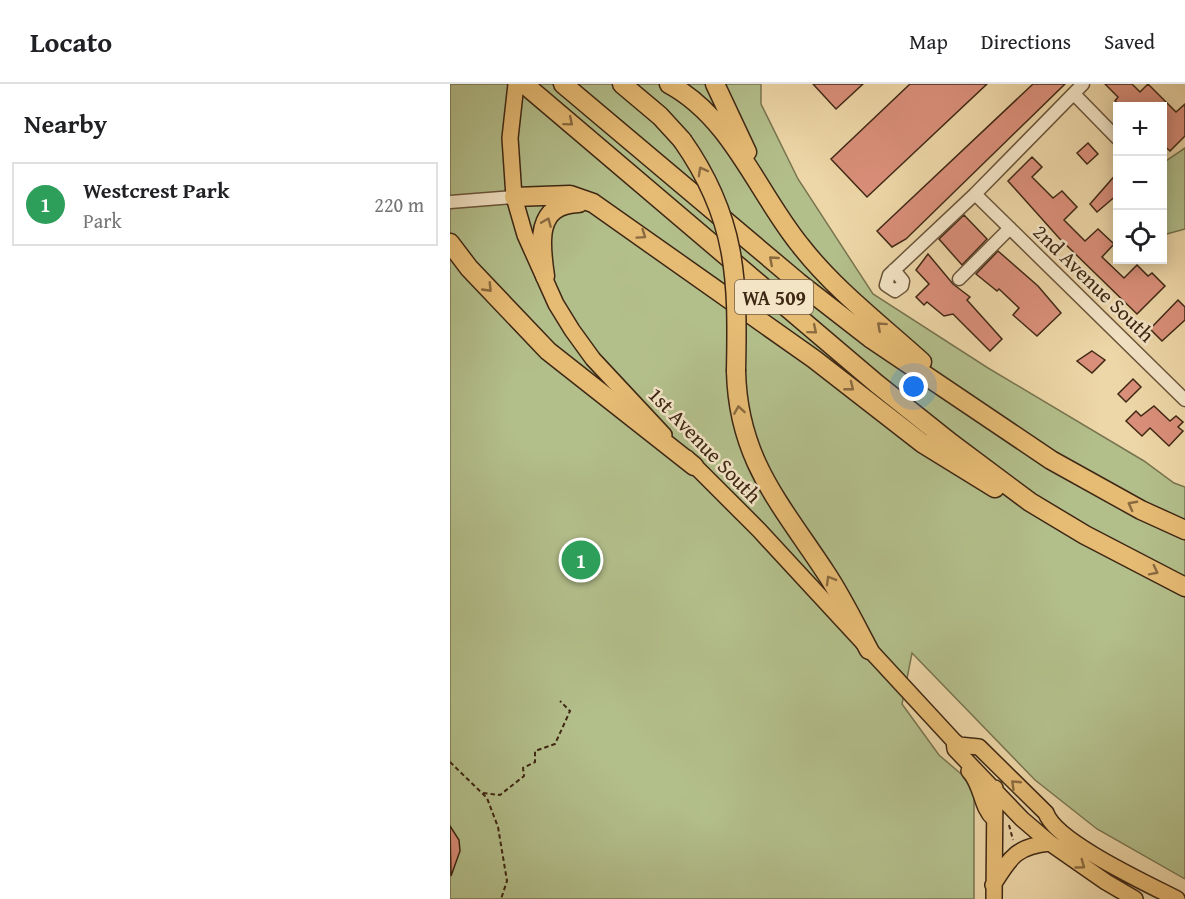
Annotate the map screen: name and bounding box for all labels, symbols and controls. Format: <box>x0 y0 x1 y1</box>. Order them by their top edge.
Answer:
text: Locato <box>30 21 112 62</box>
text: Map <box>909 26 948 57</box>
text: Directions <box>981 26 1071 57</box>
text: Saved <box>1104 26 1155 57</box>
map controls <box>1113 102 1167 264</box>
button: + <box>1113 102 1167 156</box>
text: Nearby <box>24 104 107 143</box>
one-way arrow <box>562 114 573 125</box>
button: − <box>1113 156 1167 210</box>
one-way arrow <box>698 167 709 177</box>
text: Westcrest Park <box>83 174 229 206</box>
text: 1 <box>40 190 51 219</box>
text: 220 m <box>374 190 424 219</box>
text: Park <box>83 206 122 235</box>
button: locate <box>1113 210 1167 264</box>
one-way arrow <box>540 217 552 228</box>
street label: 2nd Avenue South <box>1026 217 1162 349</box>
one-way arrow <box>635 228 646 239</box>
one-way arrow <box>769 257 780 268</box>
road number: WA 509 <box>735 280 813 314</box>
one-way arrow <box>481 281 492 292</box>
one-way arrow <box>878 322 888 333</box>
one-way arrow <box>806 323 817 334</box>
your location <box>899 372 928 401</box>
street label: 1st Avenue South <box>641 380 769 510</box>
one-way arrow <box>844 380 855 391</box>
one-way arrow <box>733 405 746 415</box>
one-way arrow <box>1128 501 1138 512</box>
pin: 1 <box>562 538 600 582</box>
one-way arrow <box>1148 564 1159 576</box>
one-way arrow <box>826 576 838 586</box>
one-way arrow <box>1011 780 1022 791</box>
one-way arrow <box>1075 858 1086 869</box>

